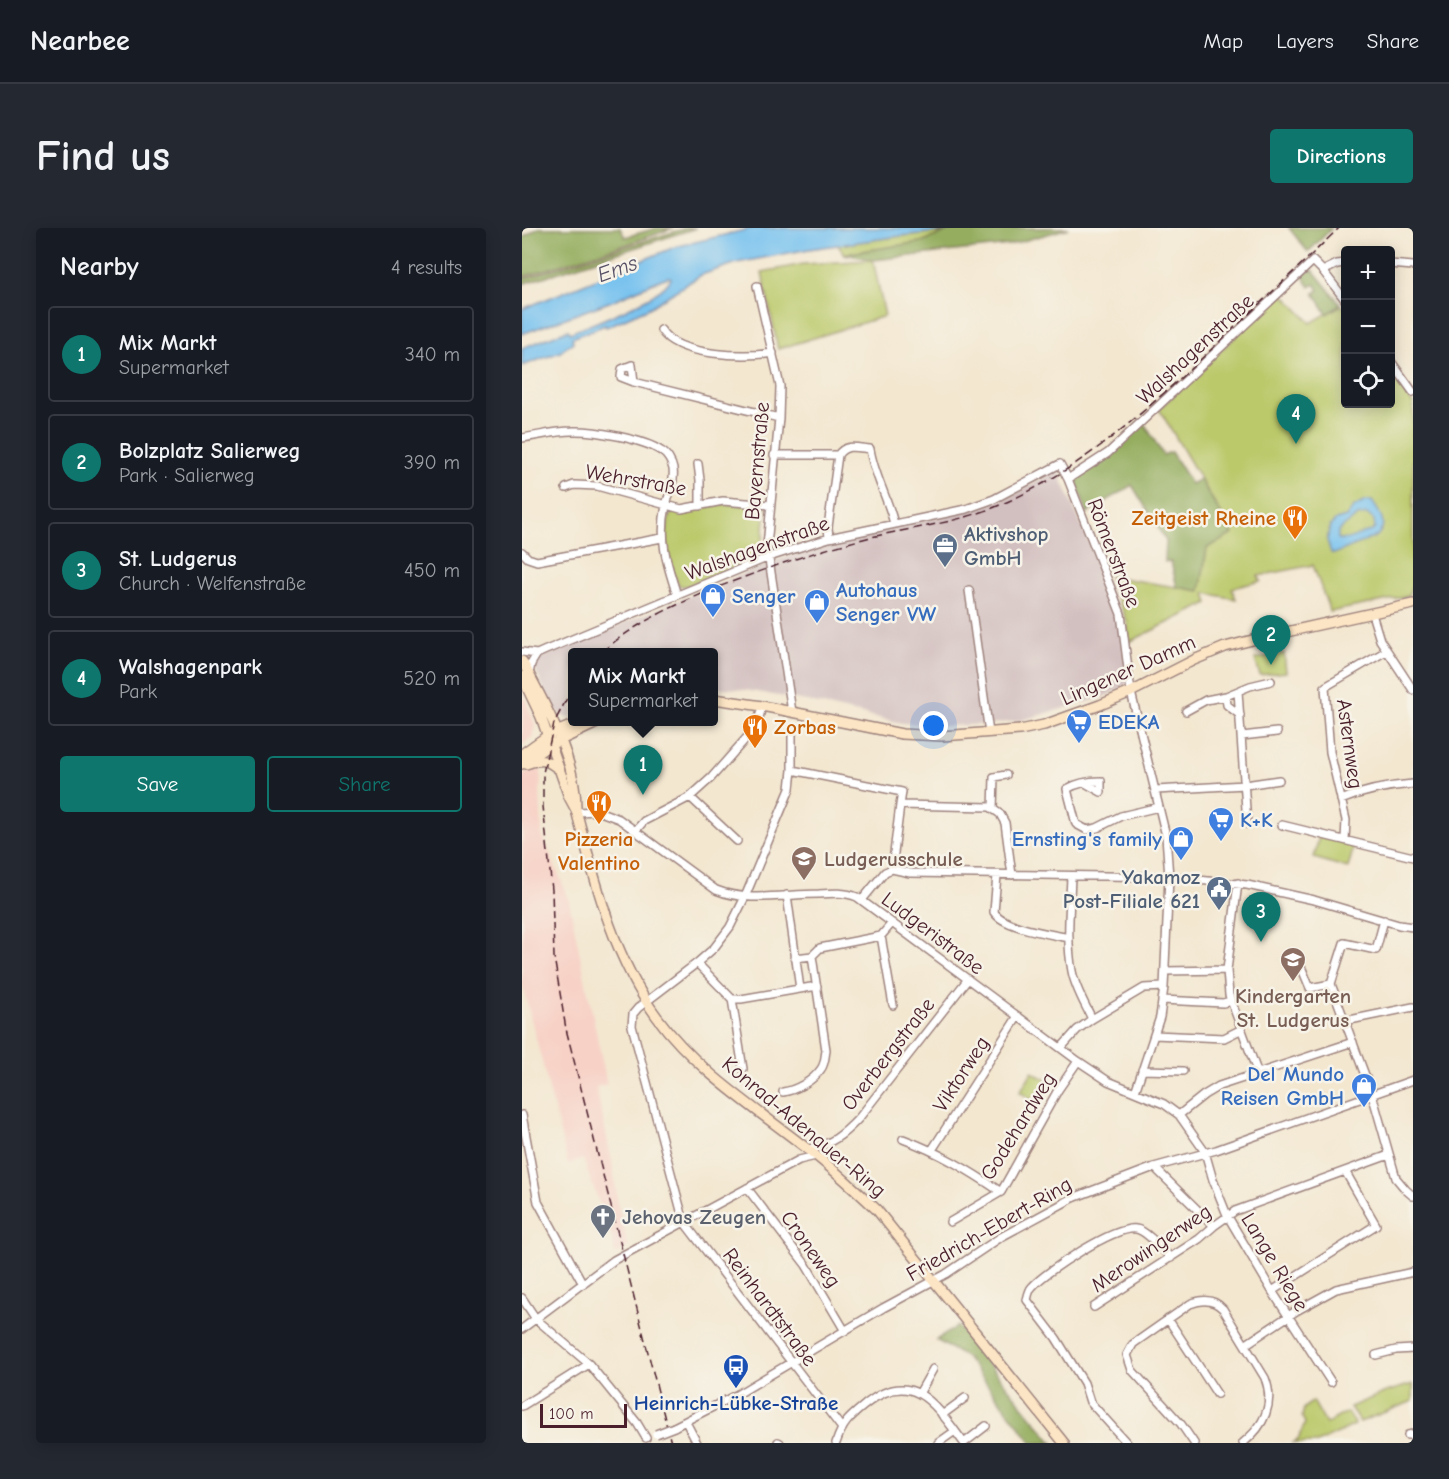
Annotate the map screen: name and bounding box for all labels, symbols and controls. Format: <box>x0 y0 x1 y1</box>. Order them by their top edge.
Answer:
text: Nearbee <box>30 25 130 57</box>
text: Map <box>1204 29 1243 53</box>
text: Layers <box>1276 29 1334 53</box>
text: Share <box>1367 29 1419 53</box>
button: Directions <box>1270 129 1413 183</box>
text: Find us <box>36 132 170 181</box>
map controls <box>1341 246 1395 408</box>
button: + <box>1341 246 1395 300</box>
water label: Ems <box>594 249 642 288</box>
text: Nearby <box>60 252 139 282</box>
text: 4 results <box>391 256 462 279</box>
street label: Walshagenstraße <box>1131 289 1259 409</box>
button: − <box>1341 300 1395 354</box>
text: Mix Markt <box>119 330 216 356</box>
text: 1 <box>78 343 85 366</box>
text: 340 m <box>405 343 460 366</box>
button: locate <box>1341 354 1395 408</box>
text: Supermarket <box>119 356 229 379</box>
pin: 4 <box>1276 394 1316 444</box>
street label: Bayernstraße <box>740 401 774 521</box>
text: Bolzplatz Salierweg <box>119 438 301 464</box>
text: 2 <box>77 451 86 474</box>
text: 390 m <box>404 451 460 474</box>
street label: Wehrstraße <box>584 459 688 501</box>
text: Park · Salierweg <box>119 464 255 487</box>
street label: Römerstraße <box>1082 495 1146 611</box>
restaurant icon: Zeitgeist Rheine <box>1280 503 1310 541</box>
place label: Zeitgeist Rheine <box>1131 506 1276 530</box>
street label: Walshagenstraße <box>682 511 832 585</box>
place label: Aktivshop GmbH <box>964 522 1049 570</box>
office icon: Aktivshop GmbH <box>930 531 960 569</box>
text: St. Ludgerus <box>119 546 237 572</box>
text: 3 <box>77 559 86 582</box>
text: 450 m <box>404 559 460 582</box>
text: Church · Welfenstraße <box>119 572 306 595</box>
place label: Autohaus Senger VW <box>836 578 936 626</box>
shop icon: Senger <box>698 581 728 619</box>
place label: Senger <box>732 584 796 608</box>
shop icon: Autohaus Senger VW <box>802 587 832 625</box>
pin: 2 <box>1252 616 1290 665</box>
street label: Lingener Damm <box>1057 630 1199 710</box>
popup <box>568 648 718 726</box>
text: Walshagenpark <box>119 654 262 680</box>
text: Mix Markt <box>588 663 686 689</box>
text: 4 <box>77 667 86 690</box>
text: 520 m <box>403 667 460 690</box>
text: Park <box>119 680 157 703</box>
text: Supermarket <box>588 689 698 712</box>
street label: Asternweg <box>1332 697 1368 791</box>
supermarket icon: EDEKA <box>1064 707 1094 745</box>
place label: EDEKA <box>1098 710 1160 734</box>
your location <box>919 711 948 740</box>
restaurant icon: Zorbas <box>740 712 770 750</box>
place label: Zorbas <box>774 715 836 739</box>
pin: 1 <box>624 746 662 795</box>
button: Save <box>60 756 255 812</box>
button: Share <box>267 756 462 812</box>
restaurant icon: Pizzeria Valentino <box>584 788 614 826</box>
supermarket icon: K+K <box>1206 805 1236 843</box>
place label: K+K <box>1240 808 1273 832</box>
shop icon: Ernsting's family <box>1166 824 1196 862</box>
place label: Pizzeria Valentino <box>558 827 640 875</box>
place label: Ernsting's family <box>1012 827 1162 851</box>
school or university icon: Ludgerusschule <box>789 844 819 882</box>
place label: Ludgerusschule <box>824 847 963 871</box>
place label: Yakamoz Post-Filiale 621 <box>1063 865 1200 913</box>
public building icon: Yakamoz Post-Filiale 621 <box>1204 874 1234 912</box>
street label: Ludgeristraße <box>877 887 989 979</box>
pin: 3 <box>1242 892 1280 942</box>
school or university icon: Kindergarten St. Ludgerus <box>1278 945 1308 983</box>
place label: Kindergarten St. Ludgerus <box>1235 984 1351 1032</box>
street label: Overbergstraße <box>837 993 939 1115</box>
street label: Viktorweg <box>928 1032 994 1116</box>
street label: Konrad-Adenauer-Ring <box>717 1051 891 1203</box>
place label: Del Mundo Reisen GmbH <box>1221 1062 1344 1110</box>
street label: Godehardweg <box>975 1068 1061 1184</box>
shop icon: Del Mundo Reisen GmbH <box>1349 1071 1379 1109</box>
street label: Friedrich-Ebert-Ring <box>902 1172 1076 1286</box>
street label: Merowingerweg <box>1086 1199 1216 1297</box>
church icon: Jehovas Zeugen <box>588 1202 618 1240</box>
place label: Jehovas Zeugen <box>622 1205 766 1229</box>
street label: Croneweg <box>776 1206 846 1292</box>
street label: Lange Riege <box>1236 1208 1314 1316</box>
street label: Reinhardtstraße <box>718 1243 822 1371</box>
bus stop icon: Heinrich-Lübke-Straße <box>721 1352 751 1390</box>
place label: Heinrich-Lübke-Straße <box>634 1391 838 1415</box>
scale bar <box>540 1401 627 1428</box>
text: 100 m <box>549 1405 593 1423</box>

